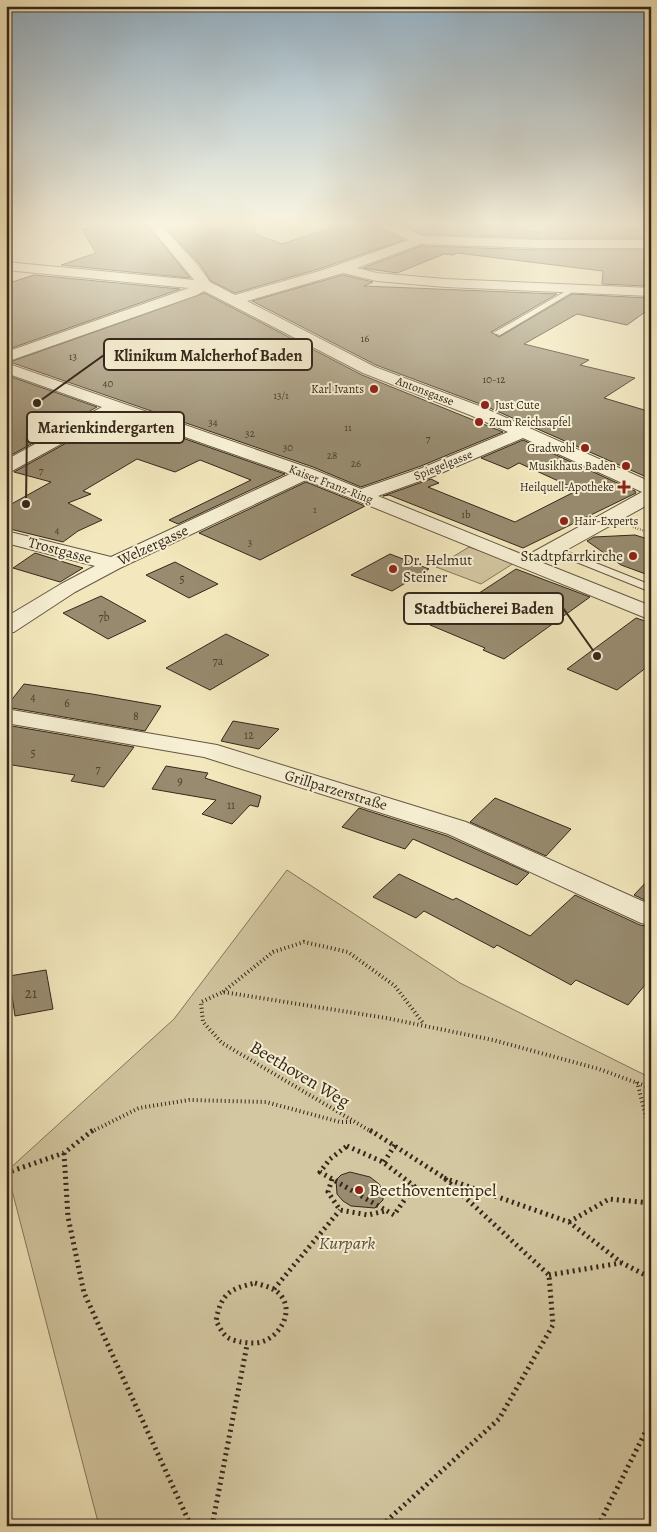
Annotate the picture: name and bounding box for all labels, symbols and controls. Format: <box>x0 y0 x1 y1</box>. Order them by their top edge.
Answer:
house number: 16 <box>361 331 369 346</box>
callout: Klinikum Malcherhof Baden <box>104 339 312 370</box>
text: Klinikum Malcherhof Baden <box>114 345 302 367</box>
house number: 13 <box>69 349 77 364</box>
street label: Antonsgasse <box>393 372 456 409</box>
house number: 10-12 <box>483 372 505 387</box>
house number: 40 <box>103 376 114 391</box>
place label: Karl Ivants <box>311 381 364 397</box>
marker: Karl Ivants <box>368 383 380 395</box>
house number: 13/1 <box>273 388 289 403</box>
place label: Just Cute <box>495 397 540 413</box>
marker: Just Cute <box>479 399 491 411</box>
callout: Marienkindergarten <box>27 412 184 443</box>
place label: Zum Reichsapfel <box>489 414 571 430</box>
house number: 34 <box>208 415 218 430</box>
marker: Zum Reichsapfel <box>473 416 485 428</box>
text: Marienkindergarten <box>37 417 175 439</box>
house number: 11 <box>344 420 352 435</box>
house number: 32 <box>245 426 255 441</box>
house number: 7 <box>426 431 431 446</box>
house number: 30 <box>283 440 293 455</box>
place label: Gradwohl <box>527 440 575 456</box>
marker: Gradwohl <box>579 442 591 454</box>
street label: Spiegelgasse <box>411 446 475 484</box>
house number: 28 <box>327 448 337 463</box>
house number: 26 <box>351 456 361 471</box>
place label: Musikhaus Baden <box>529 458 616 474</box>
marker: Musikhaus Baden <box>620 460 632 472</box>
street label: Kaiser Franz-Ring <box>287 461 375 507</box>
house number: 7 <box>39 463 44 478</box>
place label: Heilquell-Apotheke <box>520 479 614 495</box>
marker: Heilquell-Apotheke <box>618 481 630 493</box>
house number: 1 <box>313 502 317 517</box>
house number: 1b <box>461 507 471 522</box>
place label: Hair-Experts <box>574 513 638 529</box>
marker: Hair-Experts <box>558 515 570 527</box>
street label: Welzergasse <box>114 520 192 570</box>
house number: 4 <box>55 523 60 538</box>
street label: Trostgasse <box>26 532 94 568</box>
house number: 3 <box>248 535 252 550</box>
place label: Stadtpfarrkirche <box>521 546 623 566</box>
place label: Dr. Helmut Steiner <box>403 550 472 587</box>
marker: Stadtpfarrkirche <box>627 550 639 562</box>
marker: Dr. Helmut Steiner <box>387 563 399 575</box>
house number: 5 <box>179 571 185 587</box>
callout: Stadtbücherei Baden <box>404 593 563 624</box>
text: Stadtbücherei Baden <box>414 598 554 620</box>
house number: 7b <box>98 609 110 625</box>
house number: 7a <box>213 653 224 669</box>
house number: 4 <box>30 689 36 705</box>
house number: 6 <box>64 695 70 711</box>
house number: 8 <box>133 708 139 724</box>
house number: 12 <box>244 727 254 743</box>
house number: 5 <box>30 745 36 761</box>
house number: 7 <box>95 761 101 777</box>
street label: Grillparzerstraße <box>282 765 390 815</box>
house number: 9 <box>177 773 183 789</box>
house number: 11 <box>227 797 235 813</box>
house number: 21 <box>25 983 37 1003</box>
street label: Beethoven Weg <box>246 1035 354 1113</box>
place label: Beethoventempel <box>369 1178 497 1202</box>
marker: Beethoventempel <box>353 1184 365 1196</box>
park label: Kurpark <box>319 1231 375 1255</box>

